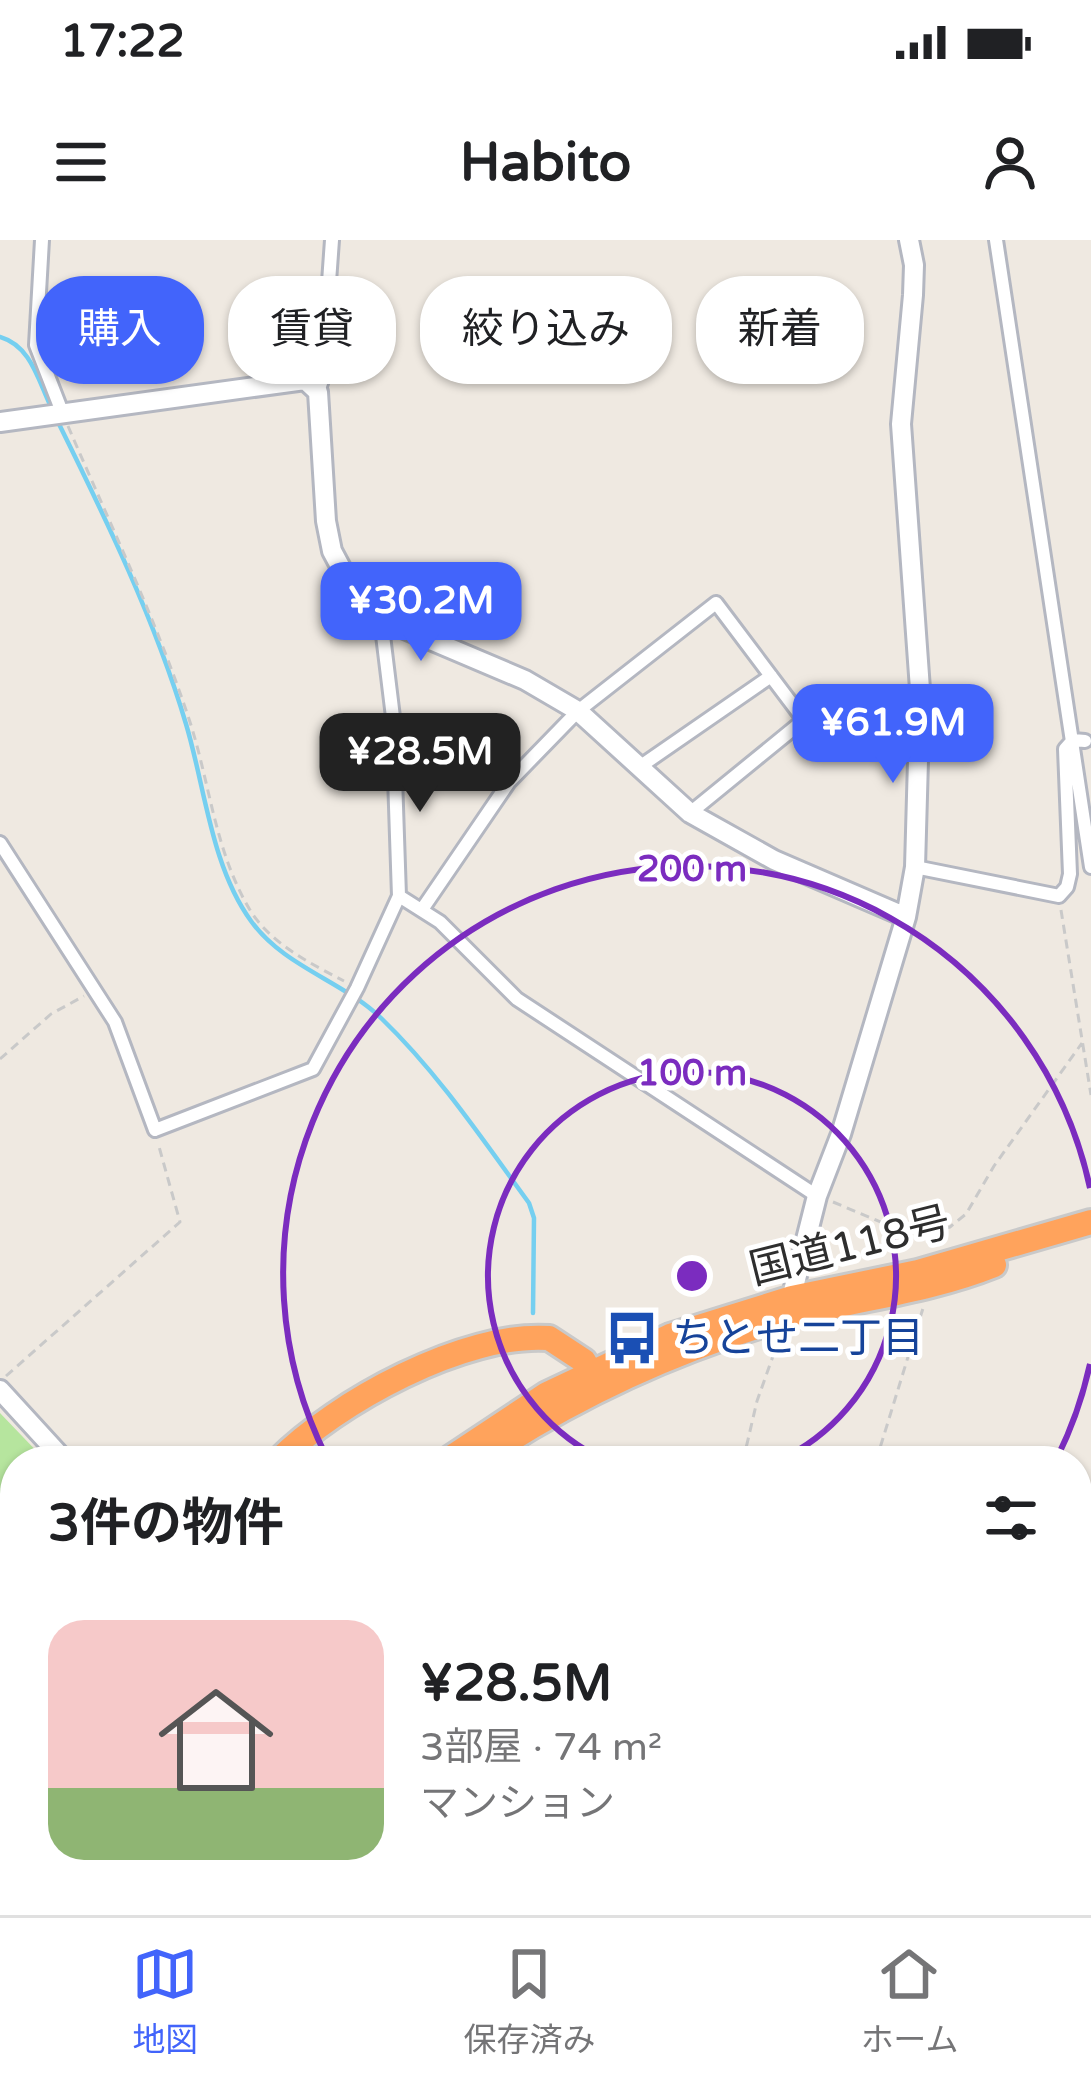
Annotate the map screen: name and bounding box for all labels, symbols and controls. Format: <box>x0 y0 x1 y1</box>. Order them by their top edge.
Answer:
text: 17:22 <box>60 15 185 69</box>
icon: menu <box>48 129 114 195</box>
icon: person <box>977 129 1043 195</box>
text: Habito <box>460 130 631 195</box>
chip: 購入 <box>36 276 204 384</box>
chip: 賃貸 <box>228 276 396 384</box>
chip: 絞り込み <box>420 276 672 384</box>
chip: 新着 <box>696 276 864 384</box>
pin: ¥30.2M <box>323 562 519 664</box>
text: ¥30.2M <box>348 577 494 624</box>
pin: ¥61.9M <box>795 684 991 786</box>
text: ¥61.9M <box>820 699 966 746</box>
pin: ¥28.5M <box>322 713 518 815</box>
text: ¥28.5M <box>347 728 493 775</box>
text: 200 m <box>637 848 747 891</box>
text: 100 m <box>637 1052 747 1095</box>
street label: 国道118号 <box>744 1196 956 1296</box>
centre of rings <box>671 1255 713 1297</box>
bus stop icon: ちとせ二丁目 <box>603 1309 661 1367</box>
place label: ちとせ二丁目 <box>672 1313 924 1364</box>
icon: filters <box>978 1485 1044 1551</box>
text: 3件の物件 <box>48 1493 284 1555</box>
text: ¥28.5M <box>420 1653 612 1715</box>
icon: home <box>144 1668 288 1812</box>
text: 3部屋 · 74 m² <box>420 1724 662 1771</box>
text: マンション <box>420 1780 615 1827</box>
tab: 地図 <box>132 1941 198 2061</box>
tab: 保存済み <box>463 1941 595 2061</box>
tab: ホーム <box>860 1941 958 2061</box>

